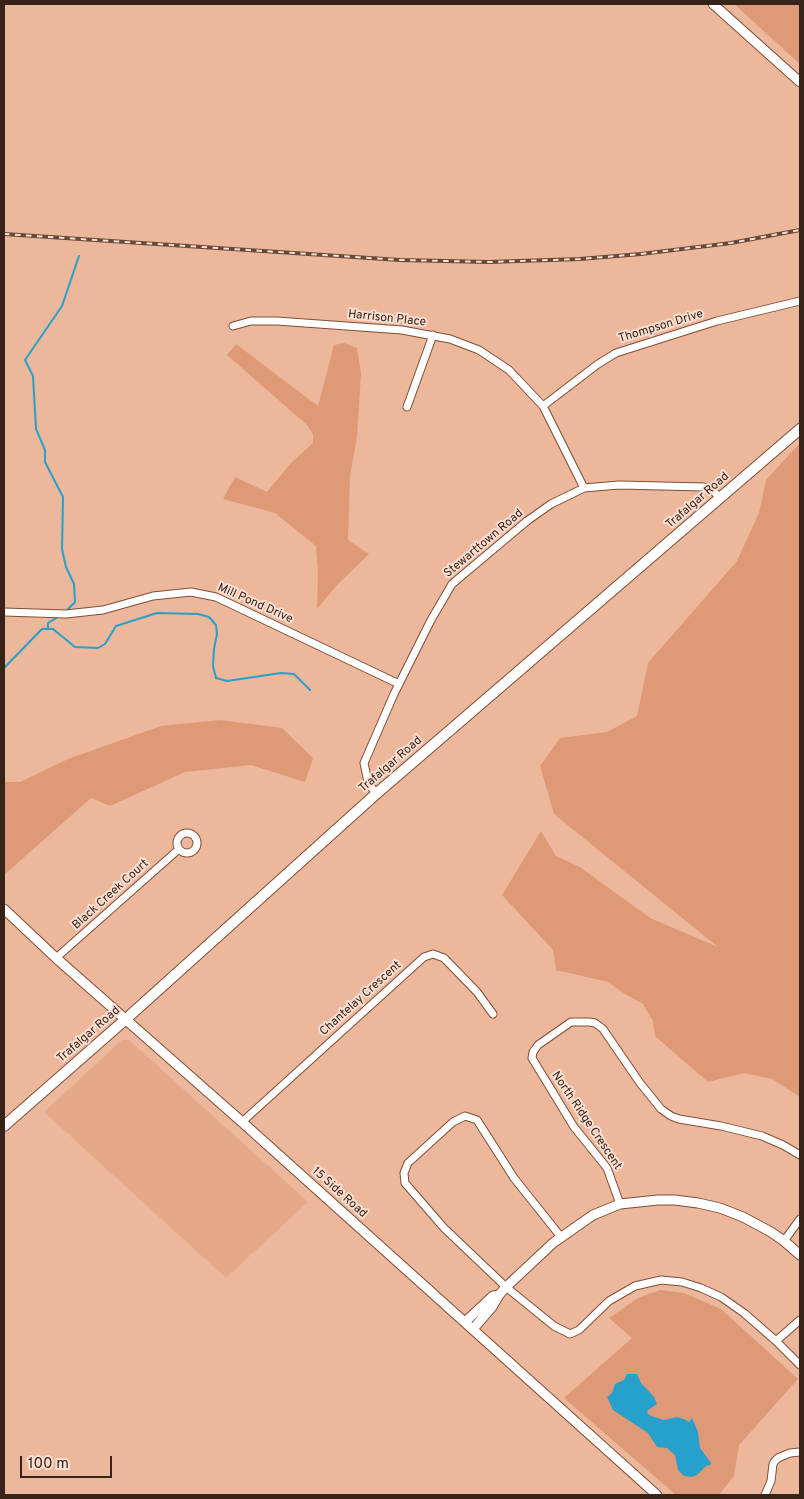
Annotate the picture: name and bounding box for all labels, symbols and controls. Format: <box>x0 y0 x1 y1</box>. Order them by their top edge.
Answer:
street label: Thompson Drive <box>617 307 705 347</box>
street label: Harrison Place <box>347 308 427 330</box>
street label: Trafalgar Road <box>664 470 732 532</box>
street label: Stewarttown Road <box>441 507 527 581</box>
street label: Mill Pond Drive <box>215 581 295 627</box>
street label: Trafalgar Road <box>357 734 425 796</box>
street label: Black Creek Court <box>70 857 152 933</box>
street label: Chantelay Crescent <box>317 959 405 1039</box>
street label: Trafalgar Road <box>55 1004 123 1066</box>
street label: North Ridge Crescent <box>548 1069 624 1173</box>
street label: 15 Side Road <box>309 1165 369 1221</box>
scale bar <box>22 1446 115 1478</box>
text: 100 m <box>28 1455 69 1474</box>

